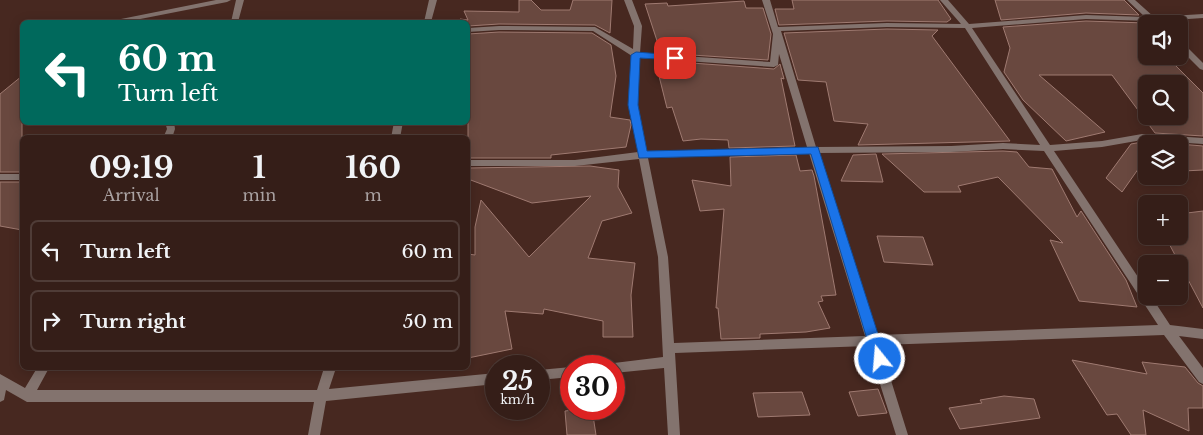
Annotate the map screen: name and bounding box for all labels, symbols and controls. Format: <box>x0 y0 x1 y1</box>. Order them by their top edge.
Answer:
map controls <box>1138 15 1188 305</box>
button: sound <box>1138 15 1188 65</box>
text: 60 m <box>118 37 216 80</box>
pin <box>654 37 696 79</box>
icon: left <box>35 40 100 105</box>
icon: arrive <box>661 44 689 72</box>
button: search <box>1138 75 1188 125</box>
text: Turn left <box>118 80 218 107</box>
button: layers <box>1138 135 1188 185</box>
text: 09:19 <box>89 149 174 186</box>
text: 1 <box>253 149 266 186</box>
text: 160 <box>345 149 401 186</box>
text: Arrival <box>103 185 160 205</box>
text: min <box>243 185 276 205</box>
text: m <box>365 185 382 205</box>
button: + <box>1138 195 1188 245</box>
icon: left <box>37 237 65 265</box>
text: Turn left <box>80 240 171 263</box>
text: 60 m <box>401 240 453 263</box>
button: − <box>1138 255 1188 305</box>
icon: right <box>37 307 65 335</box>
text: Turn right <box>80 310 186 333</box>
text: 50 m <box>403 310 453 333</box>
position arrow <box>853 332 905 384</box>
speed limit sign: 30 <box>560 355 625 420</box>
text: 25 <box>502 366 533 397</box>
text: km/h <box>500 392 535 407</box>

